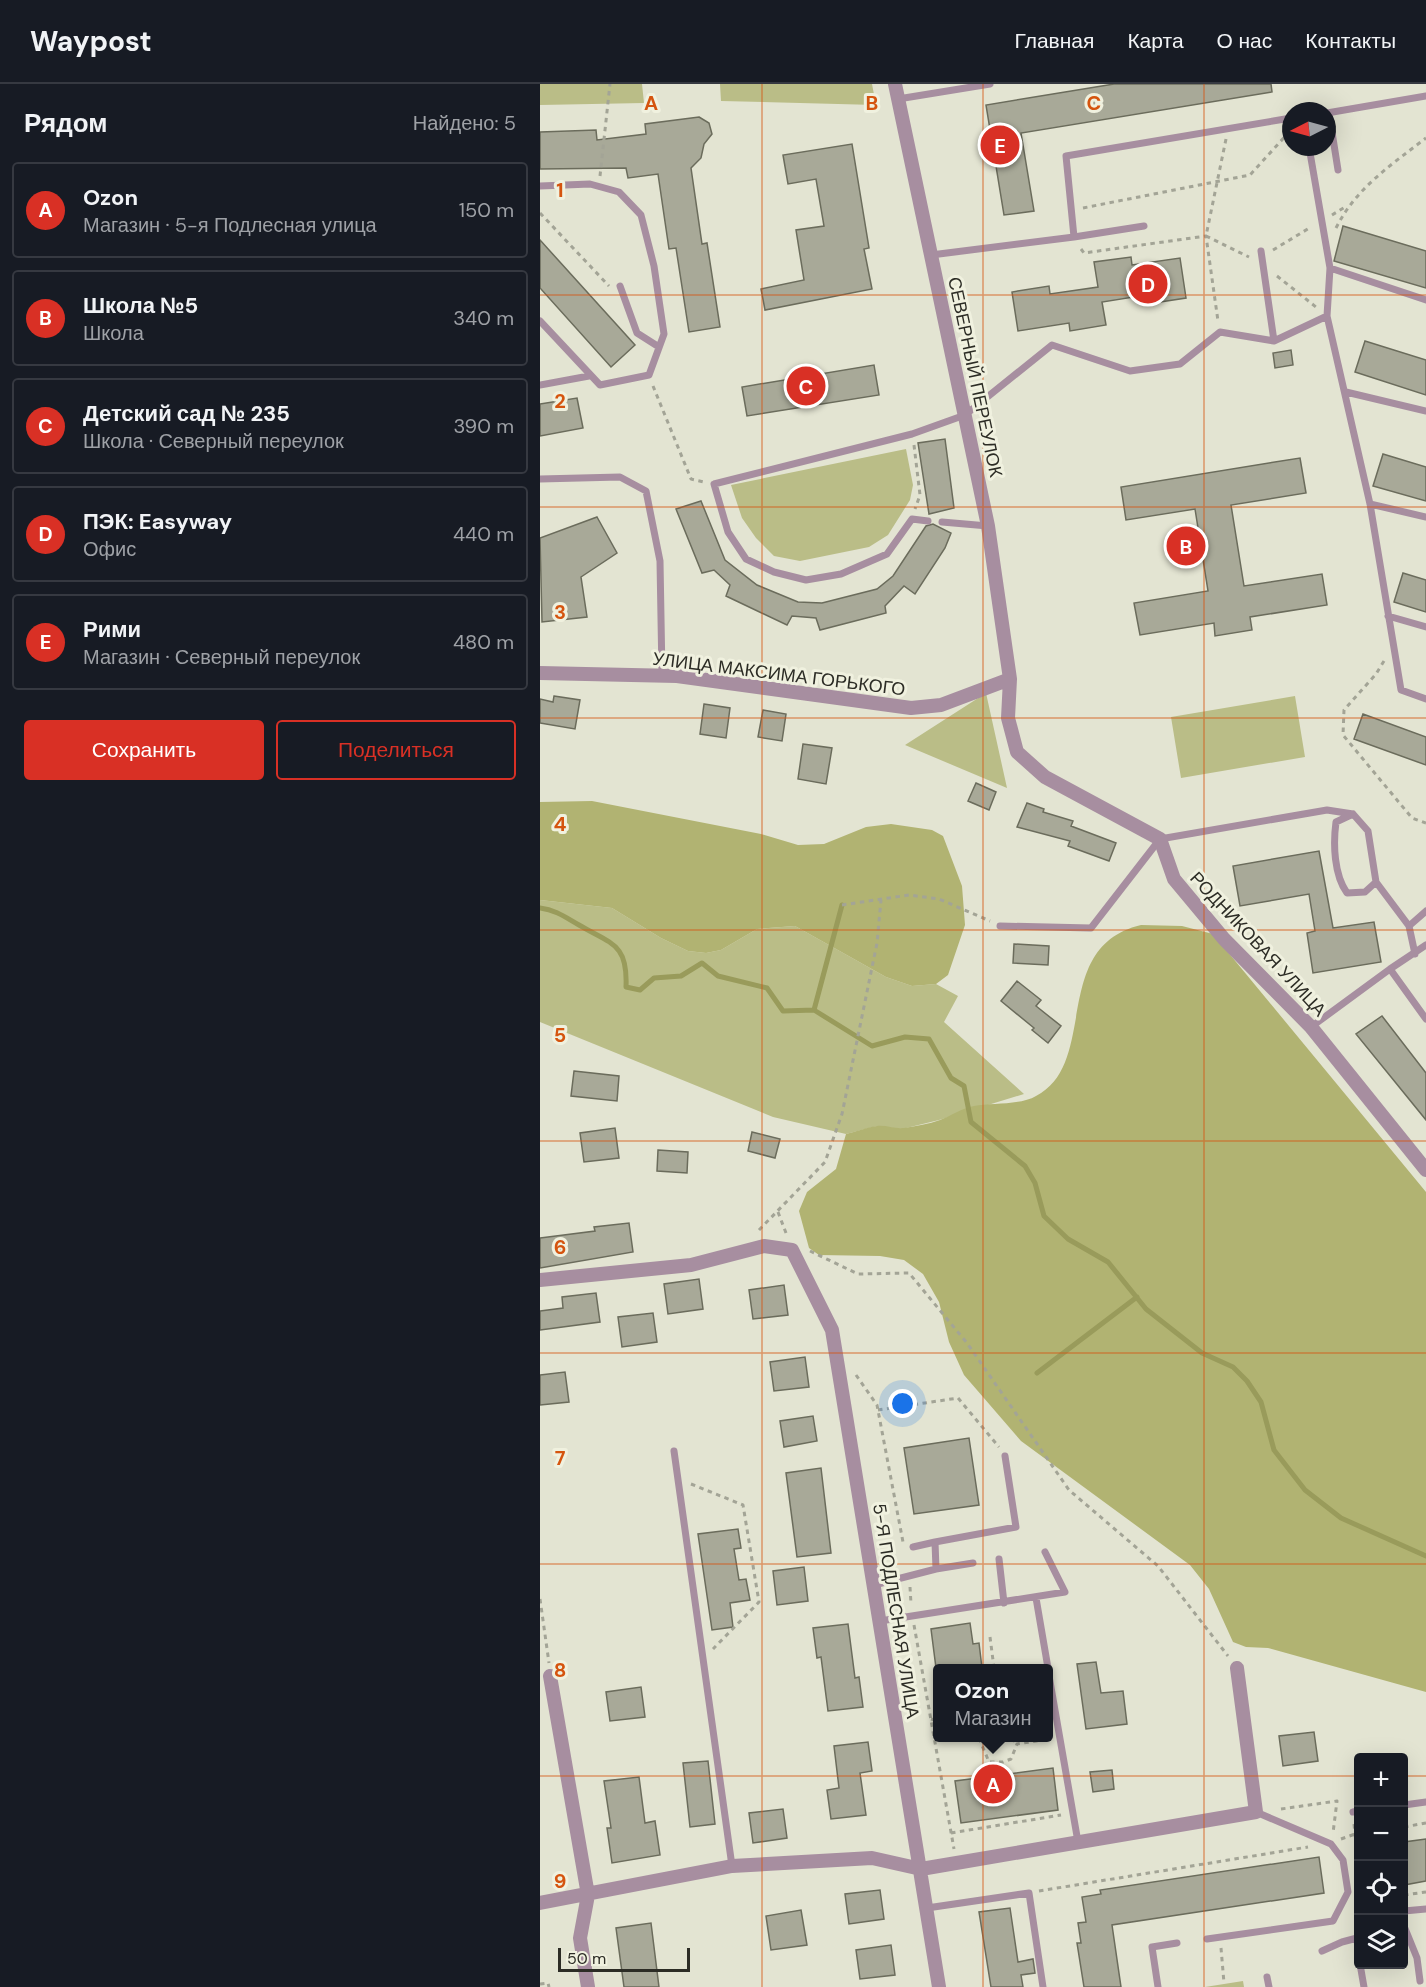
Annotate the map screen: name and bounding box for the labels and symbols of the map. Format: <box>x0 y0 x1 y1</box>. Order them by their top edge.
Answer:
text: A <box>644 90 658 116</box>
text: B <box>866 90 878 116</box>
text: C <box>1087 90 1101 116</box>
north arrow <box>1282 102 1336 156</box>
pin: E <box>980 122 1020 168</box>
text: 1 <box>556 177 564 203</box>
pin: D <box>1128 262 1168 306</box>
street label: СЕВЕРНЫЙ ПЕРЕУЛОК <box>942 275 1008 480</box>
pin: C <box>786 364 826 408</box>
text: 2 <box>554 388 566 414</box>
pin: B <box>1166 524 1206 568</box>
text: 3 <box>554 599 566 625</box>
street label: УЛИЦА МАКСИМА ГОРЬКОГО <box>651 647 907 701</box>
text: 4 <box>554 811 567 837</box>
street label: РОДНИКОВАЯ УЛИЦА <box>1185 866 1331 1022</box>
text: 5 <box>554 1022 566 1048</box>
text: 6 <box>554 1234 566 1260</box>
your location <box>888 1389 917 1418</box>
text: 7 <box>555 1445 566 1471</box>
street label: 5-Я ПОДЛЕСНАЯ УЛИЦА <box>867 1502 925 1720</box>
text: 8 <box>554 1657 566 1683</box>
pin: A <box>974 1762 1012 1806</box>
text: 9 <box>554 1868 566 1894</box>
scale bar <box>558 1945 690 1972</box>

